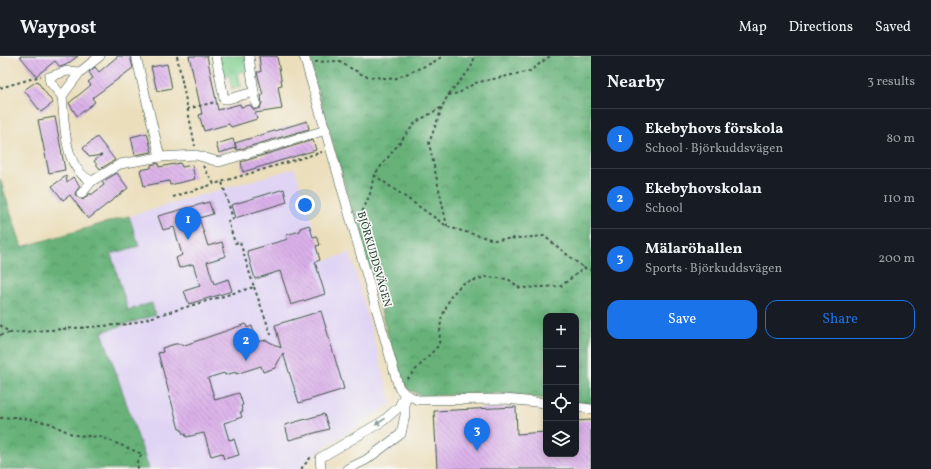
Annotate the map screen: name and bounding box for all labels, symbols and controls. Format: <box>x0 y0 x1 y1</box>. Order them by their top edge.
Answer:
text: Waypost <box>20 15 96 41</box>
text: Map <box>739 18 767 37</box>
text: Directions <box>789 18 853 37</box>
text: Saved <box>875 18 911 37</box>
text: Nearby <box>607 71 665 94</box>
text: 3 results <box>867 73 915 91</box>
text: Ekebyhovs förskola <box>645 119 783 140</box>
text: 1 <box>617 130 623 148</box>
text: 80 m <box>886 130 915 148</box>
text: School · Björkuddsvägen <box>645 140 783 158</box>
text: Ekebyhovskolan <box>645 179 762 200</box>
text: 2 <box>617 190 623 208</box>
text: 110 m <box>883 190 915 208</box>
your location <box>295 195 315 215</box>
text: School <box>645 200 683 218</box>
pin: 1 <box>175 207 201 240</box>
street label: BJÖRKUDDSVÄGEN <box>353 210 394 309</box>
text: Mälaröhallen <box>645 239 742 260</box>
text: 3 <box>617 250 623 268</box>
text: 200 m <box>878 250 915 268</box>
text: Sports · Björkuddsvägen <box>645 260 782 278</box>
button: Save <box>607 300 757 339</box>
button: Share <box>765 300 915 339</box>
map controls <box>543 313 579 457</box>
button: + <box>543 313 579 349</box>
pin: 2 <box>233 328 259 361</box>
button: − <box>543 349 579 385</box>
button: locate <box>543 385 579 421</box>
one-way arrow <box>375 418 385 426</box>
pin: 3 <box>464 418 490 451</box>
button: layers <box>543 421 579 457</box>

